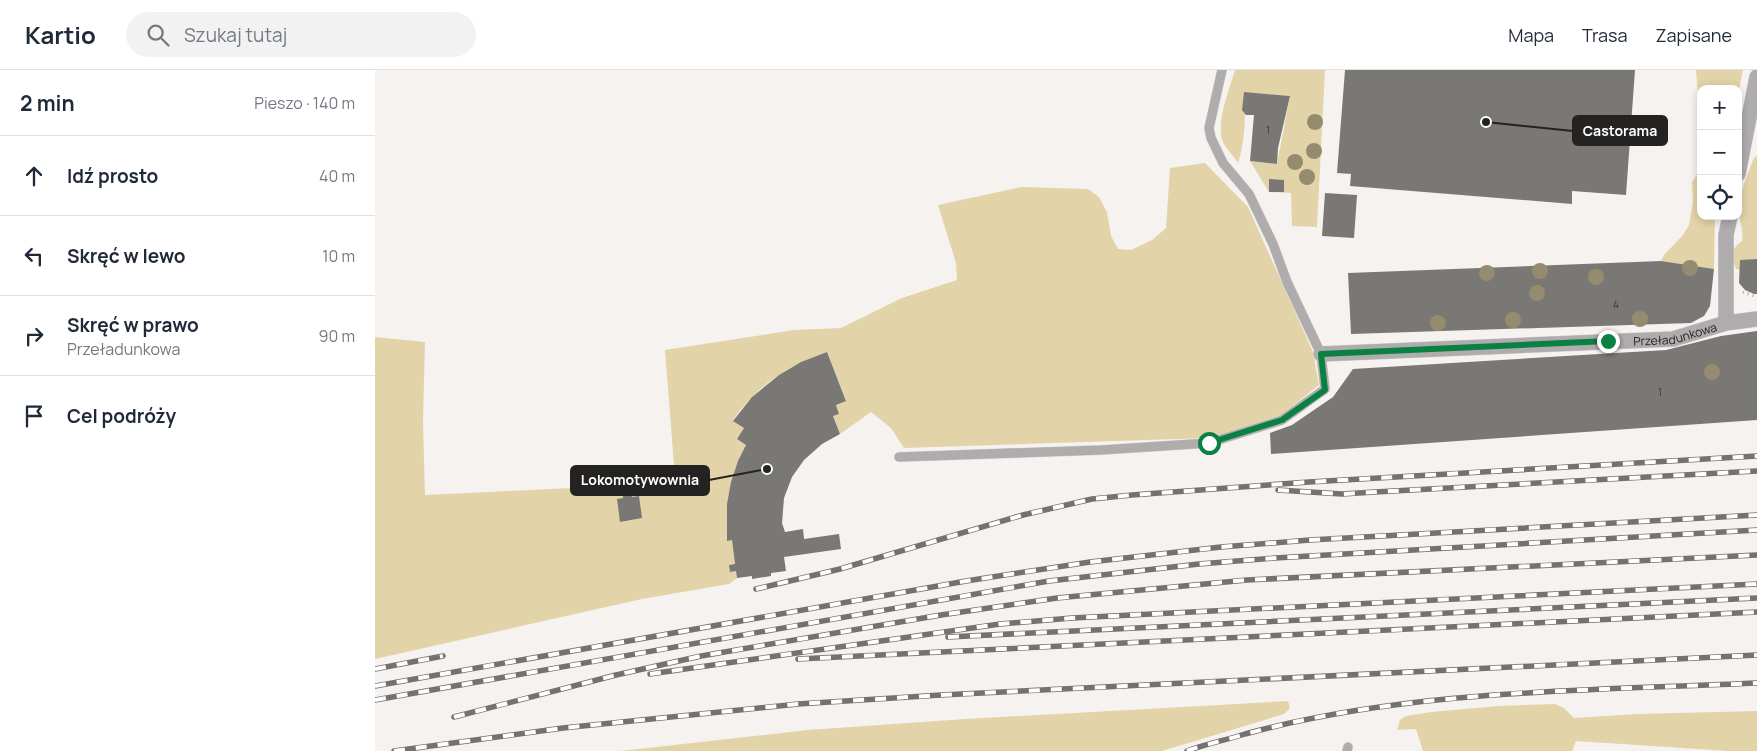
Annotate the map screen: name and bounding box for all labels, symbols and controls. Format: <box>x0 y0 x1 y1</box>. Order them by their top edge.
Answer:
search box <box>126 12 476 57</box>
text: Kartio <box>25 18 96 51</box>
icon: search <box>144 21 172 49</box>
text: Szukaj tutaj <box>184 22 287 48</box>
text: Mapa <box>1508 23 1554 47</box>
text: Trasa <box>1582 23 1627 47</box>
text: Zapisane <box>1655 23 1732 47</box>
map controls <box>1697 85 1742 220</box>
button: + <box>1697 85 1742 130</box>
text: 2 min <box>20 89 75 117</box>
text: Pieszo · 140 m <box>254 92 355 114</box>
callout: Castorama <box>1573 116 1667 145</box>
text: Castorama <box>1583 121 1657 140</box>
house number: 1 <box>1266 123 1270 137</box>
button: − <box>1697 130 1742 175</box>
icon: ahead <box>20 162 48 190</box>
text: Idź prosto <box>67 163 158 189</box>
text: 40 m <box>319 165 355 187</box>
button: locate <box>1697 175 1742 220</box>
icon: left <box>20 242 48 270</box>
text: Skręć w lewo <box>67 243 186 269</box>
text: 10 m <box>322 245 355 267</box>
house number: 4 <box>1613 297 1619 311</box>
text: Skręć w prawo <box>67 312 199 338</box>
street label: Przeładunkowa <box>1633 318 1719 349</box>
icon: right <box>20 322 48 350</box>
text: 90 m <box>319 325 355 347</box>
route end <box>1597 330 1620 353</box>
text: Przeładunkowa <box>67 338 180 360</box>
house number: 1 <box>1658 385 1662 399</box>
icon: arrive <box>20 402 48 430</box>
text: Cel podróży <box>67 403 176 429</box>
route start <box>1198 432 1221 455</box>
callout: Lokomotywownia <box>571 466 709 495</box>
text: Lokomotywownia <box>581 470 699 489</box>

